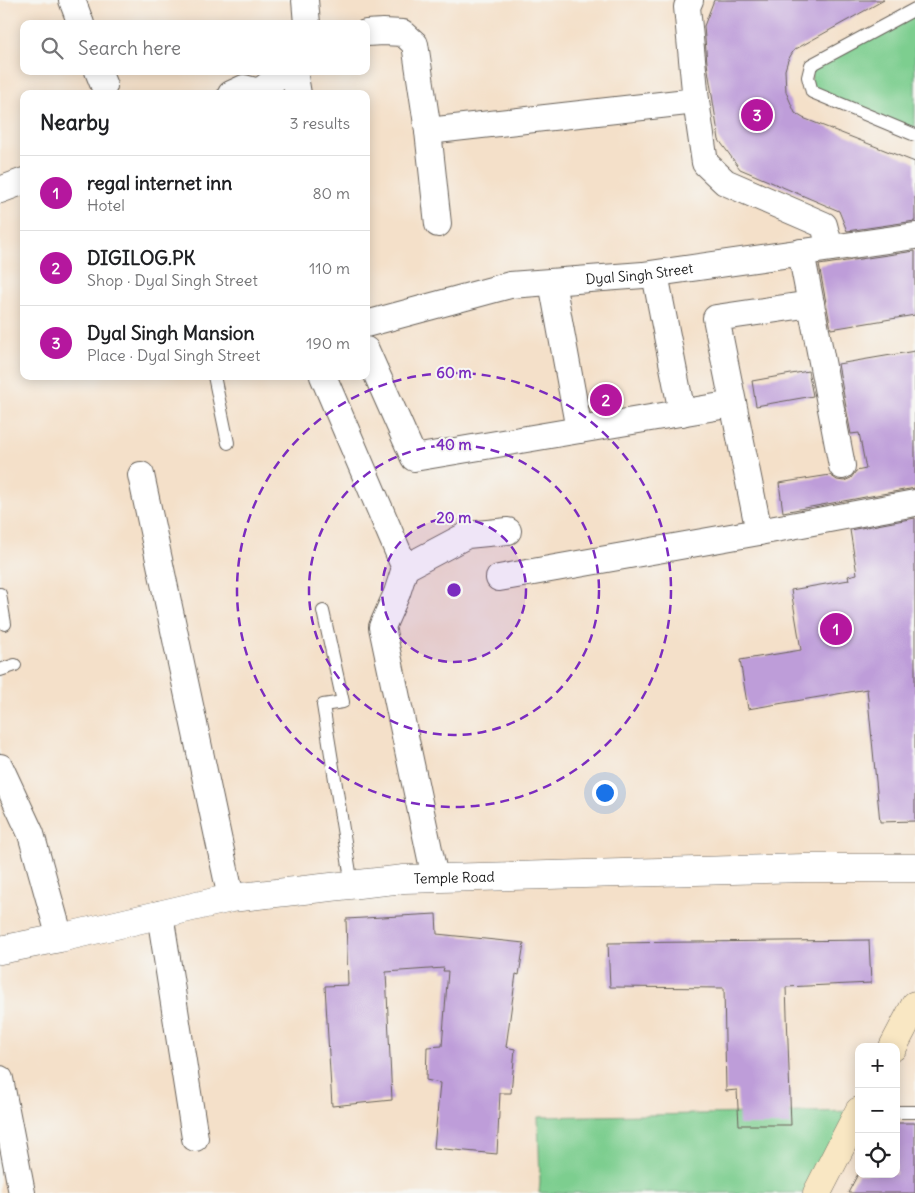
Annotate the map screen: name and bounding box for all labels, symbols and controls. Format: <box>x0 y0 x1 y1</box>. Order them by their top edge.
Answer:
search box <box>20 20 370 75</box>
icon: search <box>38 34 66 62</box>
text: Search here <box>78 36 181 60</box>
pin: 3 <box>741 96 773 134</box>
text: Nearby <box>40 109 110 136</box>
text: 3 results <box>290 113 350 133</box>
text: regal internet inn <box>87 171 232 195</box>
text: 1 <box>53 183 59 203</box>
text: 80 m <box>312 183 350 203</box>
text: Hotel <box>87 195 125 215</box>
text: DIGILOG.PK <box>87 246 195 270</box>
text: 2 <box>52 258 60 278</box>
text: 110 m <box>309 258 350 278</box>
street label: Dyal Singh Street <box>585 259 694 288</box>
text: Shop · Dyal Singh Street <box>87 270 258 290</box>
text: Dyal Singh Mansion <box>87 321 255 345</box>
text: 3 <box>51 333 61 353</box>
text: 190 m <box>306 333 350 353</box>
text: Place · Dyal Singh Street <box>87 345 260 365</box>
text: 60 m <box>436 363 472 382</box>
pin: 2 <box>590 381 622 419</box>
text: 40 m <box>436 435 472 454</box>
text: 20 m <box>437 508 471 527</box>
centre of rings <box>445 581 463 599</box>
pin: 1 <box>820 610 852 648</box>
your location <box>592 780 618 806</box>
street label: Temple Road <box>413 868 495 888</box>
map controls <box>855 1043 900 1178</box>
button: + <box>855 1043 900 1088</box>
button: − <box>855 1088 900 1133</box>
button: locate <box>855 1133 900 1178</box>

